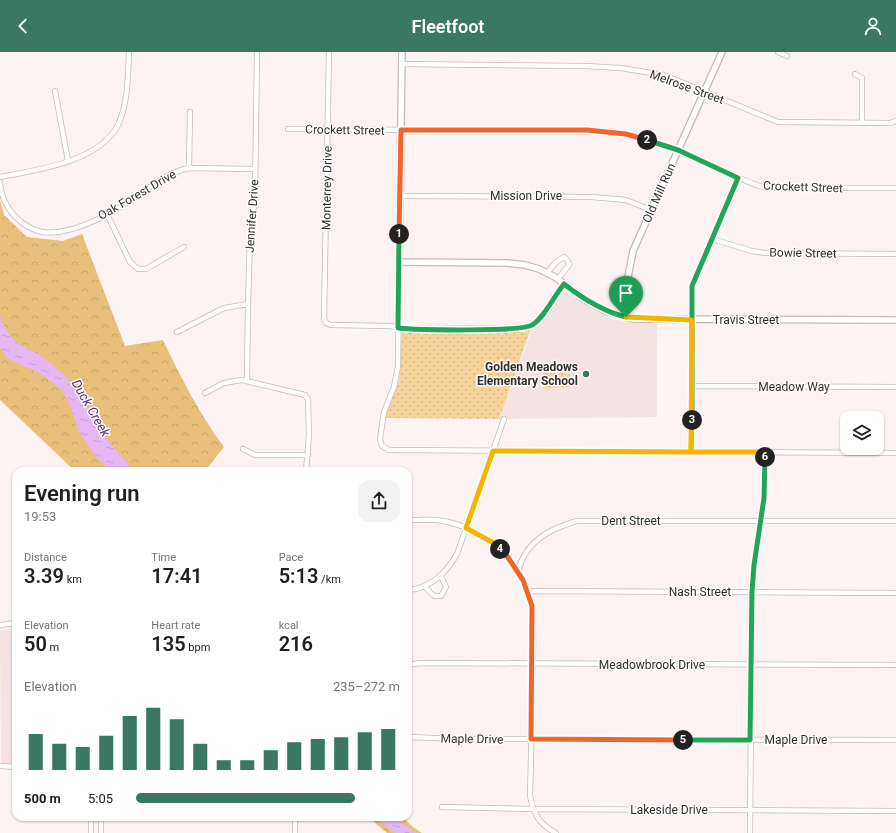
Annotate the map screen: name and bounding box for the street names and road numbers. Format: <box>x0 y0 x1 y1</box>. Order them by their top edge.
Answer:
street label: Melrose Street <box>648 67 726 107</box>
street label: Crockett Street <box>305 122 385 138</box>
street label: Monterrey Drive <box>319 146 335 230</box>
street label: Old Mill Run <box>640 161 678 225</box>
street label: Oak Forest Drive <box>96 167 178 223</box>
street label: Jennifer Drive <box>242 179 262 253</box>
street label: Crockett Street <box>763 179 843 195</box>
street label: Mission Drive <box>490 189 562 203</box>
street label: Bowie Street <box>769 245 837 261</box>
street label: Travis Street <box>713 313 779 327</box>
street label: Meadow Way <box>758 380 830 394</box>
street label: Dent Street <box>601 514 661 528</box>
street label: Nash Street <box>669 585 731 599</box>
street label: Meadowbrook Drive <box>599 658 705 672</box>
street label: Maple Drive <box>440 731 504 747</box>
street label: Maple Drive <box>765 733 827 747</box>
street label: Lakeside Drive <box>630 803 708 817</box>

